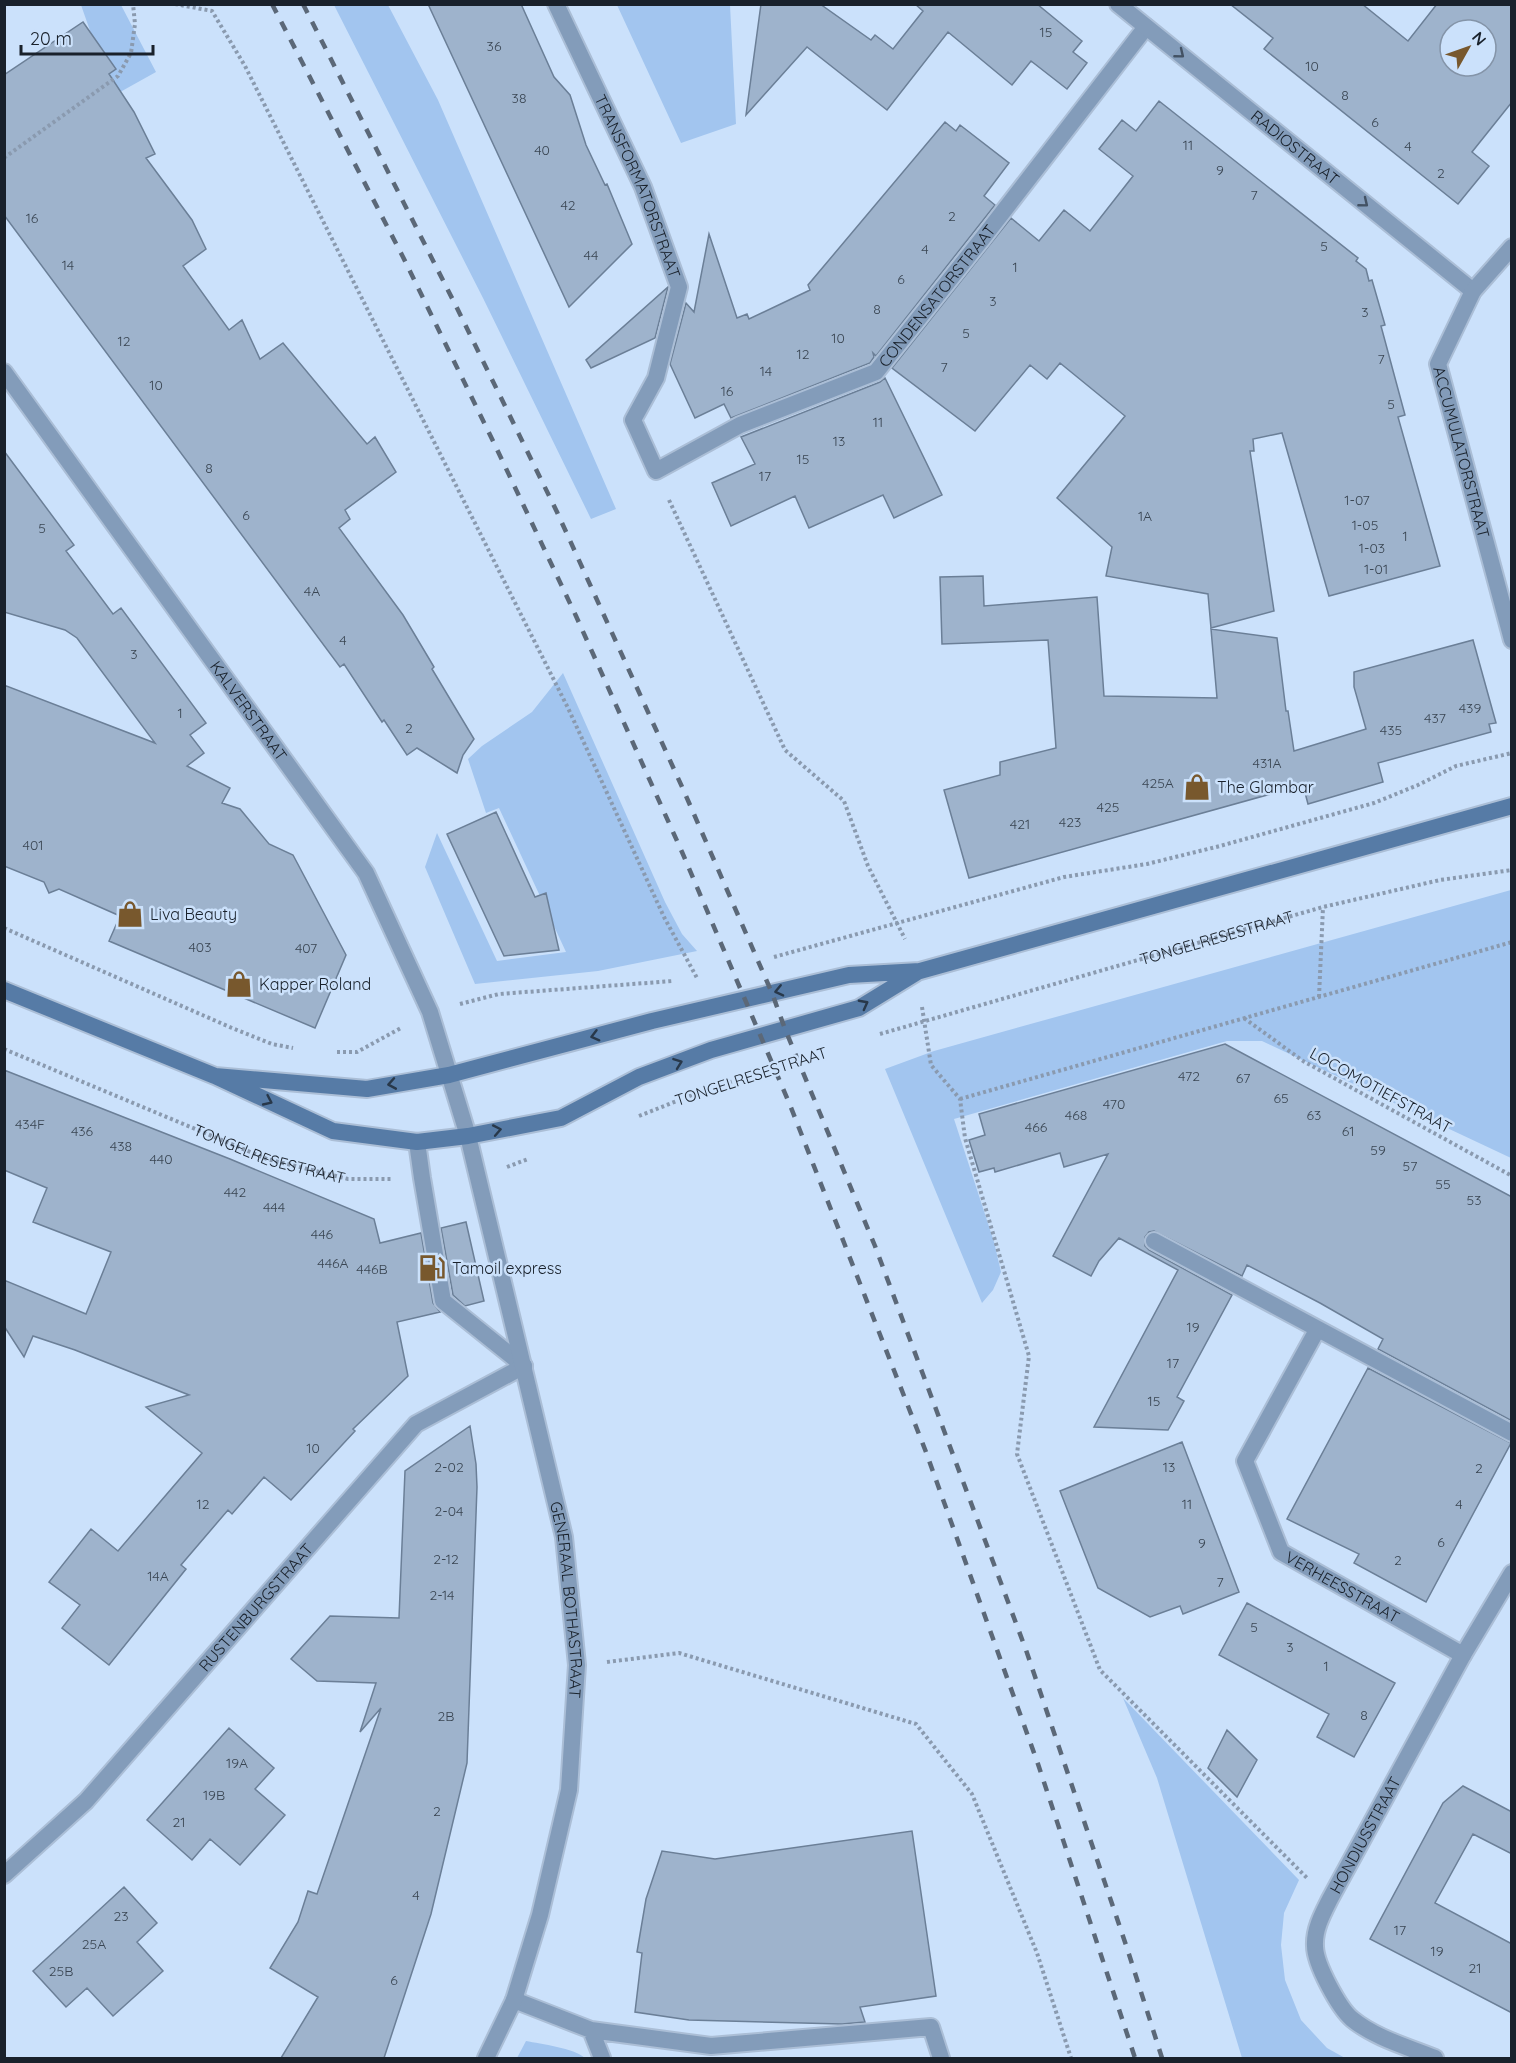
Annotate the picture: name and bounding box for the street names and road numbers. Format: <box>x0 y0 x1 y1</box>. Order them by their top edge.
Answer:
street label: TRANSFORMATORSTRAAT <box>590 91 685 281</box>
street label: RADIOSTRAAT <box>1247 106 1344 189</box>
street label: CONDENSATORSTRAAT <box>874 220 1000 371</box>
street label: ACCUMULATORSTRAAT <box>1429 364 1494 540</box>
street label: KALVERSTRAAT <box>206 657 292 765</box>
street label: TONGELRESESTRAAT <box>1137 906 1296 969</box>
street label: TONGELRESESTRAAT <box>672 1042 830 1110</box>
street label: LOCOMOTIEFSTRAAT <box>1307 1043 1456 1137</box>
street label: TONGELRESESTRAAT <box>191 1119 348 1188</box>
street label: GENERAAL BOTHASTRAAT <box>546 1499 587 1699</box>
street label: RUSTENBURGSTRAAT <box>194 1539 317 1675</box>
street label: VERHEESSTRAAT <box>1282 1547 1403 1627</box>
street label: HONDIUSSTRAAT <box>1325 1773 1405 1897</box>

